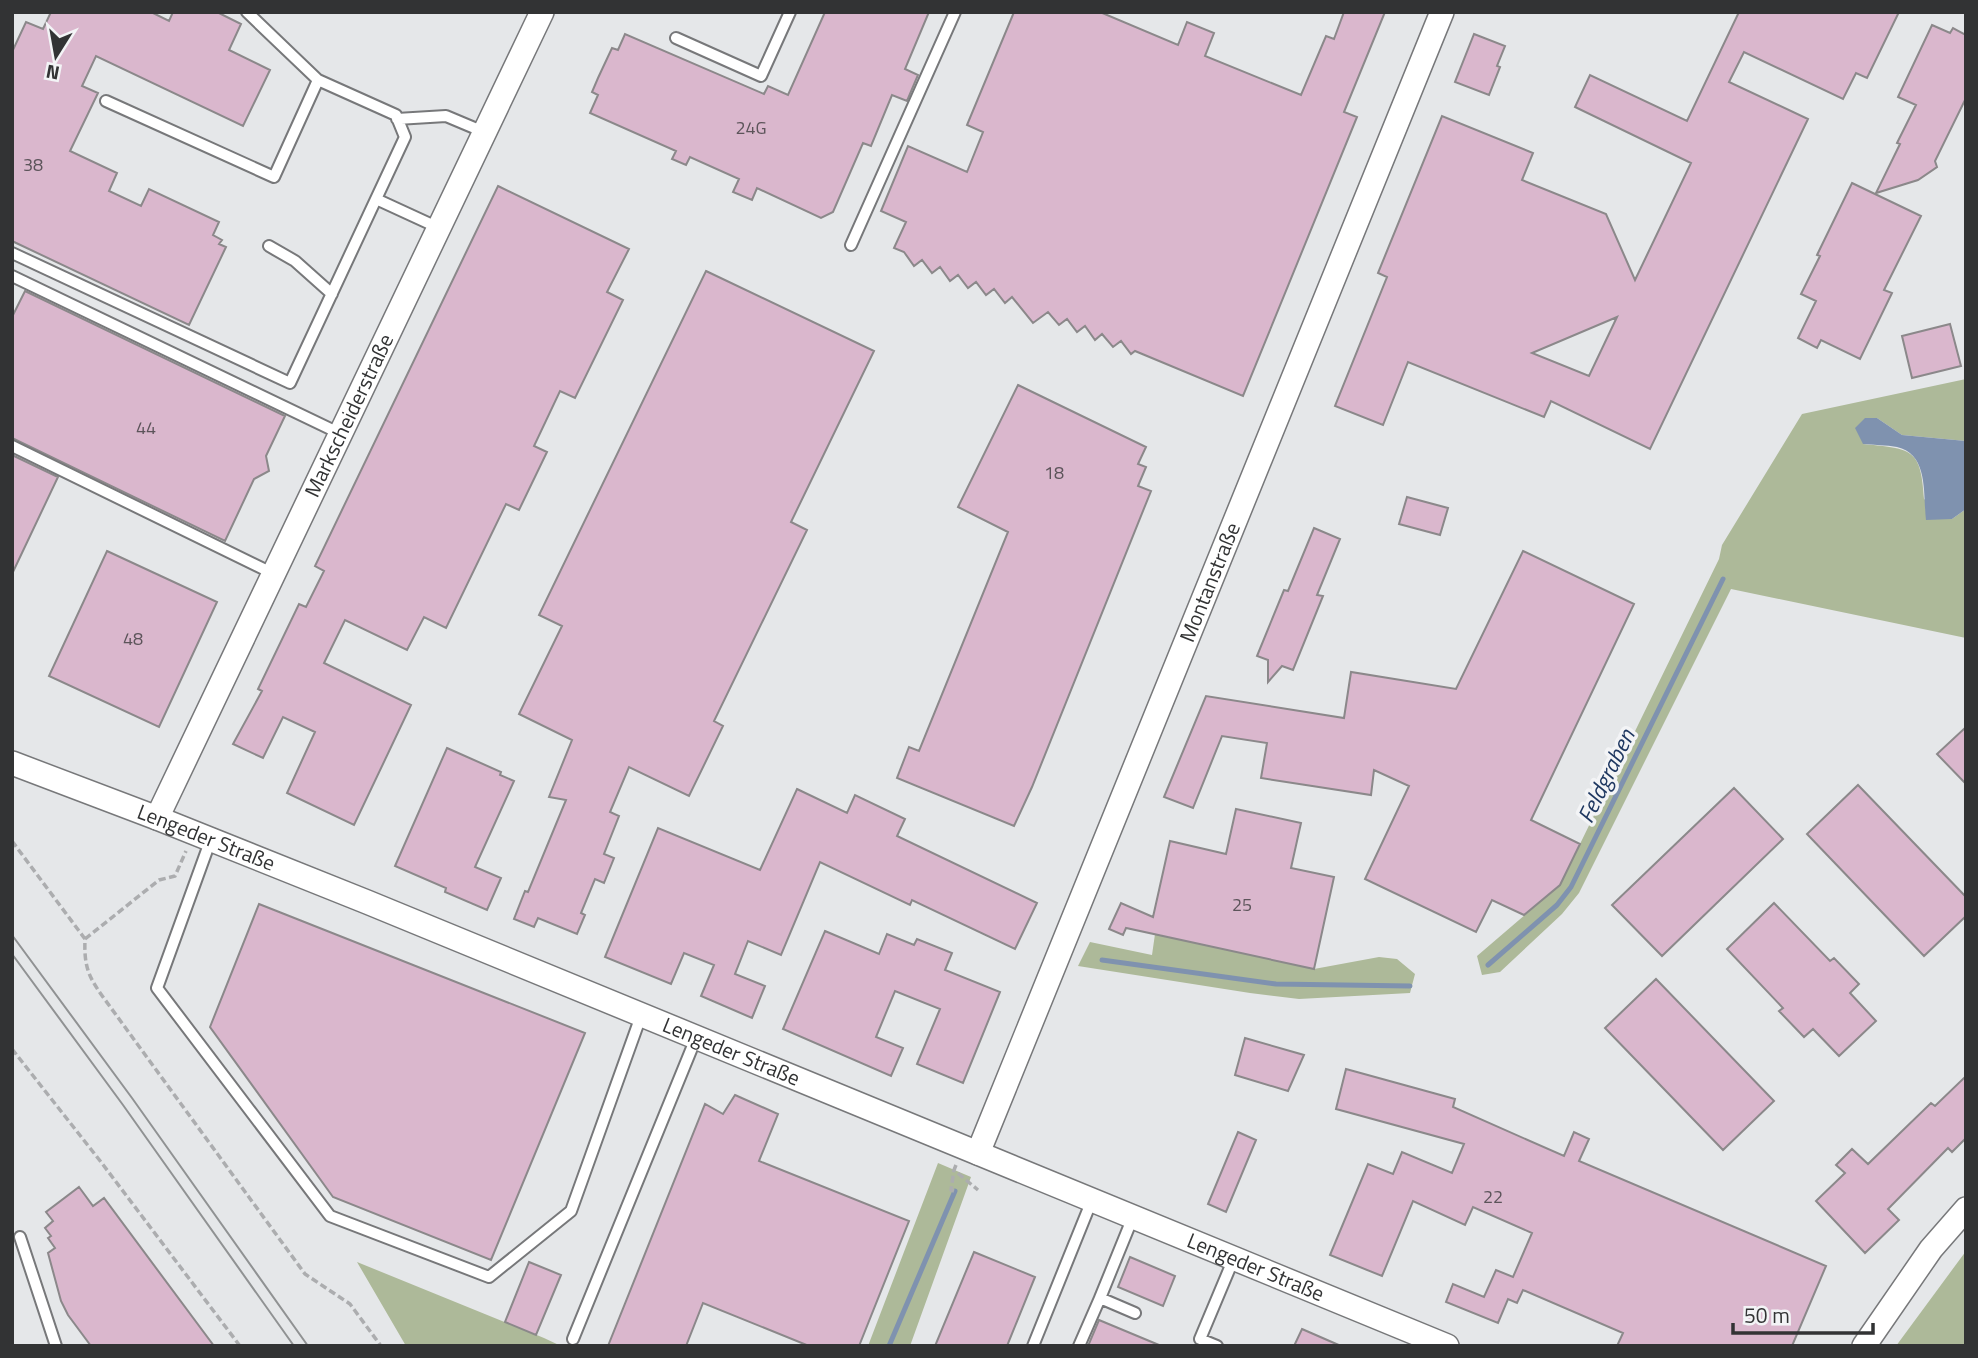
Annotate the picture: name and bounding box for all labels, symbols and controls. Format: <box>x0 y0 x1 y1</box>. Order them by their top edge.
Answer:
north arrow <box>21 21 91 91</box>
text: N <box>43 58 62 89</box>
house number: 24G <box>735 114 767 141</box>
house number: 38 <box>23 151 43 178</box>
street label: Markscheiderstraße <box>296 328 401 502</box>
house number: 44 <box>136 414 156 441</box>
house number: 18 <box>1044 459 1064 486</box>
street label: Montanstraße <box>1170 517 1248 647</box>
house number: 48 <box>123 625 143 652</box>
water label: Feldgraben <box>1568 722 1644 829</box>
street label: Lengeder Straße <box>133 795 280 879</box>
house number: 25 <box>1232 891 1252 918</box>
street label: Lengeder Straße <box>658 1008 805 1093</box>
house number: 22 <box>1483 1183 1503 1210</box>
street label: Lengeder Straße <box>1182 1224 1330 1309</box>
scale bar <box>1733 1292 1873 1336</box>
text: 50 m <box>1744 1299 1790 1331</box>

